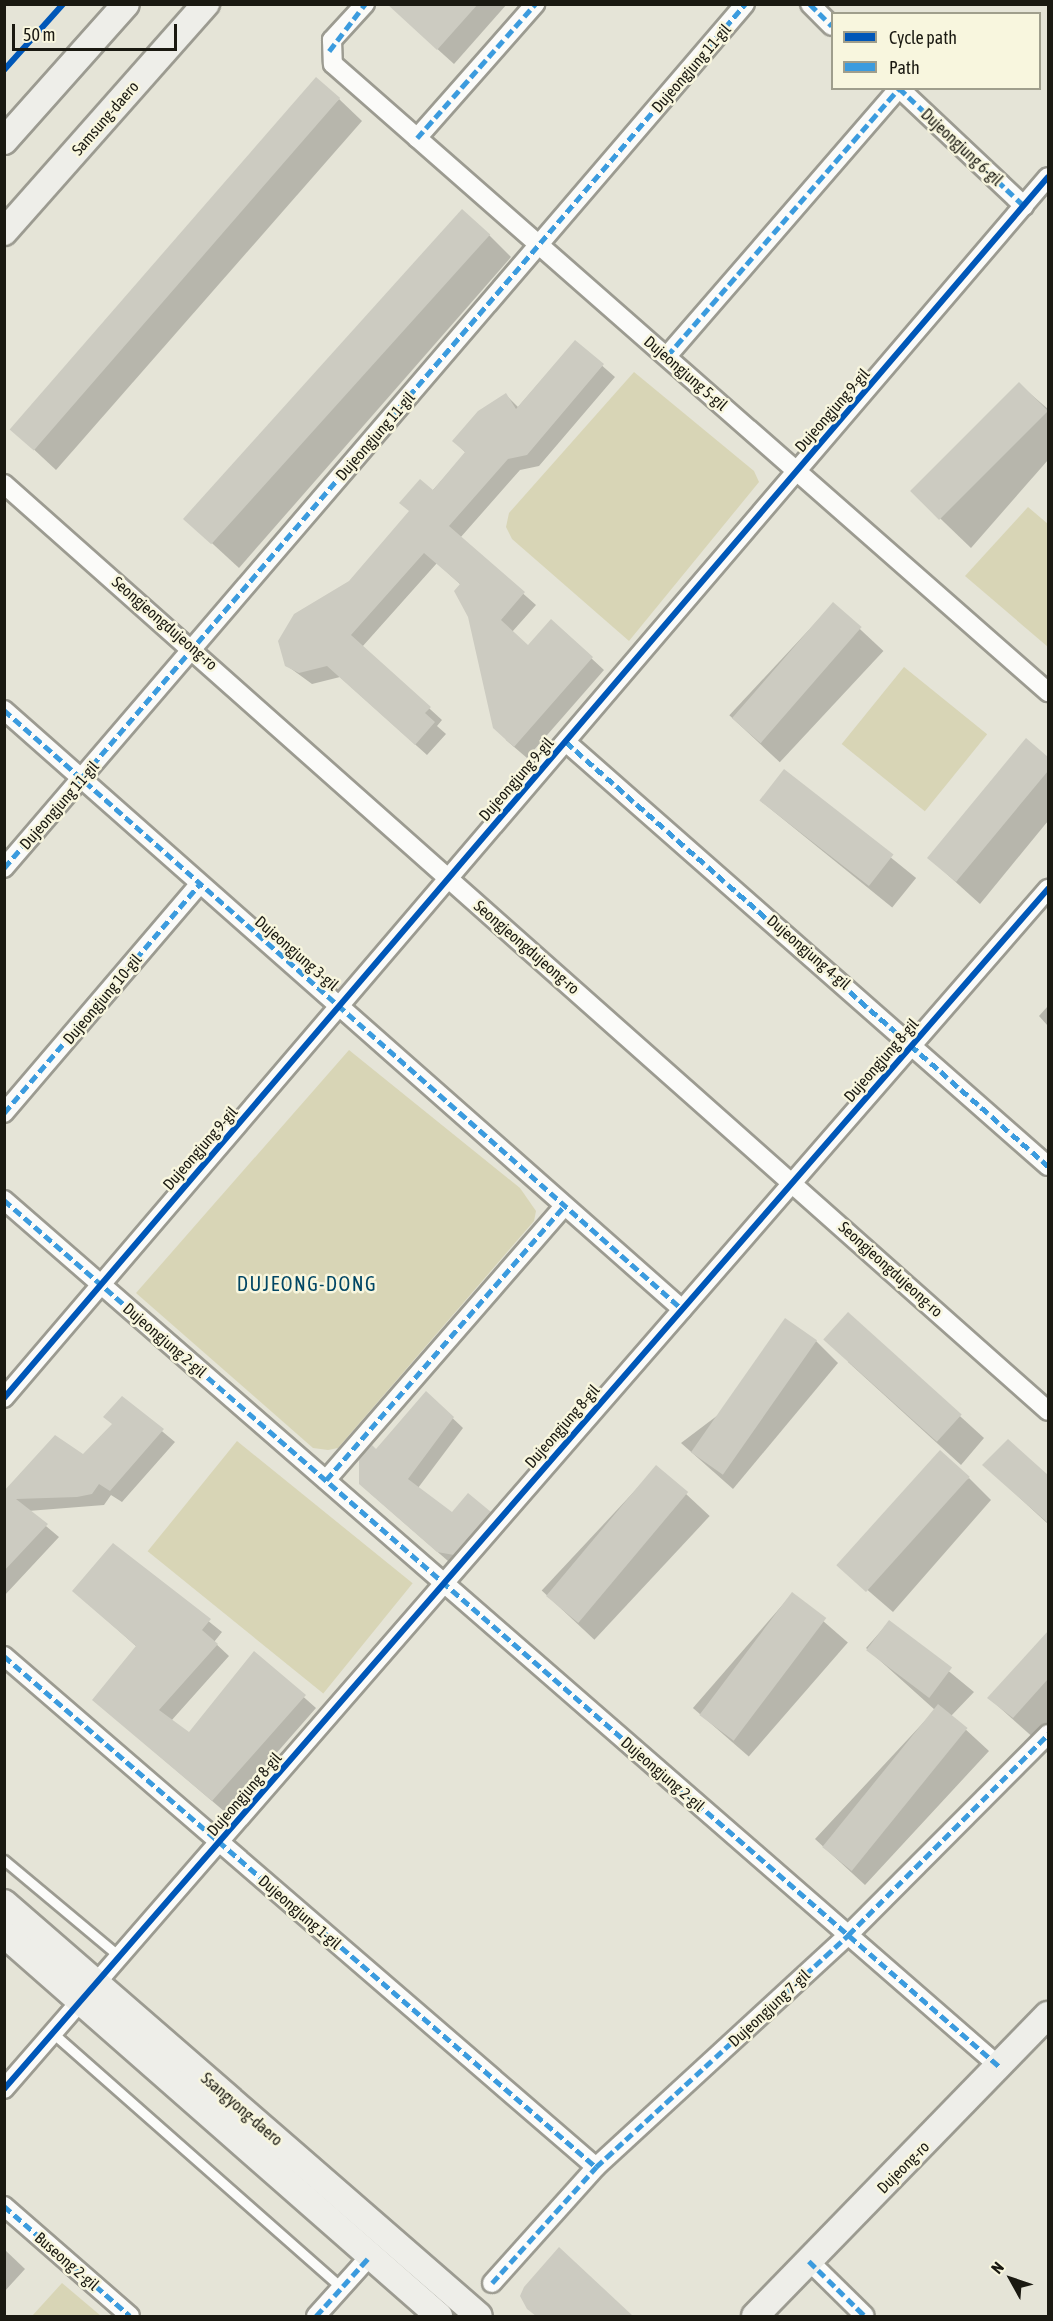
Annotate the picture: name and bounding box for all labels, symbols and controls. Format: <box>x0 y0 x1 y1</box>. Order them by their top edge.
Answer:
scale bar <box>15 12 180 50</box>
legend <box>831 12 1041 90</box>
street label: Dujeongjung 11-gil <box>647 20 735 116</box>
text: 50 m <box>23 24 55 45</box>
text: Cycle path <box>889 27 957 48</box>
text: Path <box>889 57 920 78</box>
street label: Samsung-daero <box>68 77 142 159</box>
street label: Dujeongjung 6-gil <box>917 104 1007 190</box>
street label: Dujeongjung 5-gil <box>640 332 732 414</box>
street label: Dujeongjung 9-gil <box>791 364 873 456</box>
street label: Dujeongjung 11-gil <box>331 388 419 484</box>
street label: Seongjeongdujeong-ro <box>108 572 222 674</box>
street label: Dujeongjung 9-gil <box>475 733 557 825</box>
street label: Dujeongjung 11-gil <box>15 757 103 853</box>
street label: Seongjeongdujeong-ro <box>470 896 584 998</box>
street label: Dujeongjung 4-gil <box>763 911 855 993</box>
street label: Dujeongjung 3-gil <box>251 912 343 994</box>
street label: Dujeongjung 10-gil <box>59 950 145 1048</box>
street label: Dujeongjung 8-gil <box>840 1014 922 1106</box>
street label: Dujeongjung 9-gil <box>159 1102 241 1194</box>
street label: Seongjeongdujeong-ro <box>835 1217 947 1321</box>
district label: DUJEONG-DONG <box>237 1271 377 1295</box>
street label: Dujeongjung 2-gil <box>119 1299 211 1381</box>
street label: Dujeongjung 8-gil <box>521 1380 603 1472</box>
street label: Dujeongjung 2-gil <box>617 1733 709 1815</box>
street label: Dujeongjung 8-gil <box>203 1748 285 1840</box>
street label: Dujeongjung 1-gil <box>255 1871 345 1953</box>
street label: Dujeongjung 7-gil <box>724 1965 814 2051</box>
street label: Ssangyong-daero <box>197 2068 287 2150</box>
street label: Dujeong-ro <box>873 2137 933 2197</box>
street label: Buseong 2-gil <box>31 2228 103 2294</box>
north arrow <box>981 2249 1041 2309</box>
text: N <box>987 2258 1007 2277</box>

